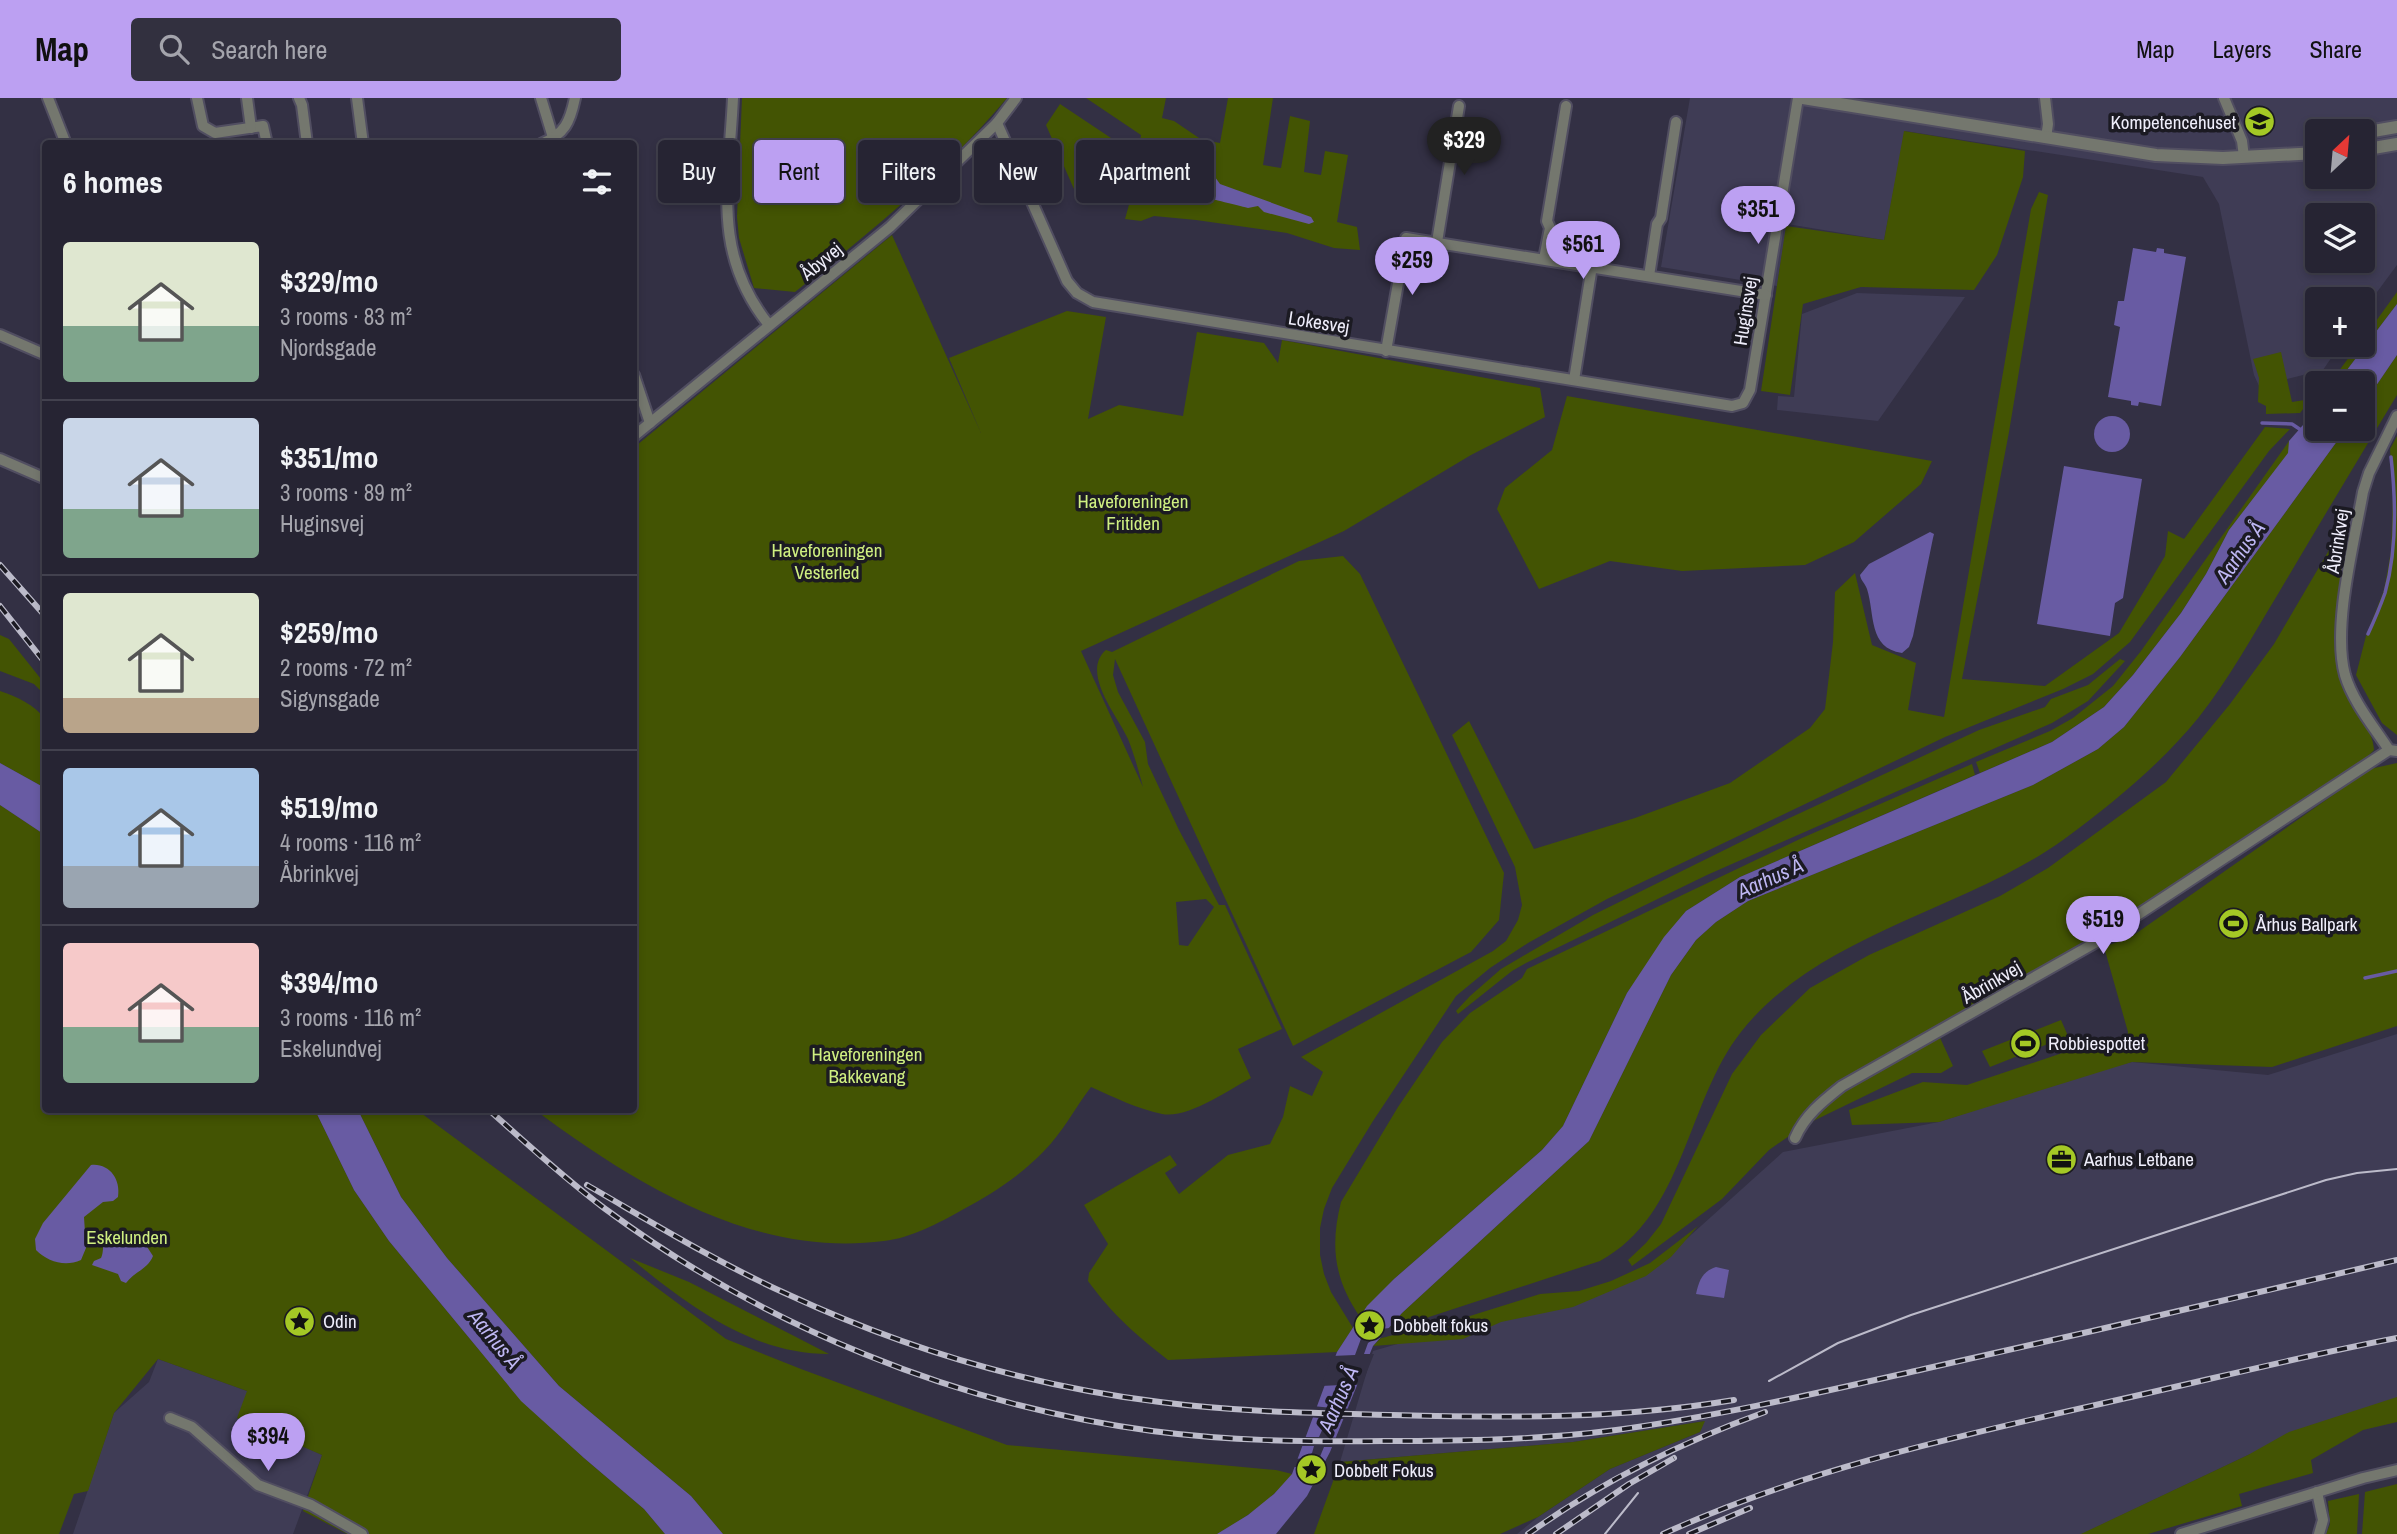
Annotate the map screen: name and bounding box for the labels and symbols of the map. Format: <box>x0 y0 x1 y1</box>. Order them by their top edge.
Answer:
school or university icon: Kompetencehuset <box>2242 105 2276 139</box>
place label: Kompetencehuset <box>2110 109 2237 135</box>
pin: $329 <box>1423 118 1505 177</box>
north arrow <box>2305 119 2375 189</box>
pin: $351 <box>1717 186 1799 246</box>
pin: $561 <box>1542 222 1624 281</box>
street label: Åbyvej <box>794 236 847 286</box>
pin: $259 <box>1371 238 1453 297</box>
street label: Huginsvej <box>1727 275 1763 347</box>
street label: Lokesvej <box>1287 304 1351 340</box>
park label: Haveforeningen Fritiden <box>1078 488 1188 536</box>
street label: Åbrinkvej <box>2319 507 2355 576</box>
water label: Aarhus Å <box>2208 515 2272 590</box>
park label: Haveforeningen Vesterled <box>772 537 882 585</box>
water label: Aarhus Å <box>1731 851 1808 906</box>
pin: $519 <box>2062 896 2144 956</box>
sports icon: Århus Ballpark <box>2216 907 2250 941</box>
place label: Århus Ballpark <box>2255 911 2358 937</box>
street label: Åbrinkvej <box>1956 955 2026 1010</box>
sports icon: Robbiespottet <box>2008 1026 2042 1060</box>
place label: Robbiespottet <box>2048 1030 2146 1056</box>
park label: Haveforeningen Bakkevang <box>812 1041 922 1089</box>
office icon: Aarhus Letbane <box>2044 1142 2078 1176</box>
place label: Aarhus Letbane <box>2083 1146 2194 1172</box>
park label: Eskelunden <box>86 1224 168 1250</box>
water label: Aarhus Å <box>461 1302 528 1375</box>
place icon: Odin <box>283 1304 317 1338</box>
place label: Odin <box>323 1308 357 1334</box>
place icon: Dobbelt fokus <box>1353 1308 1387 1342</box>
place label: Dobbelt fokus <box>1393 1312 1488 1338</box>
water label: Aarhus Å <box>1310 1361 1365 1438</box>
pin: $394 <box>227 1414 309 1473</box>
place icon: Dobbelt Fokus <box>1294 1453 1328 1487</box>
place label: Dobbelt Fokus <box>1334 1457 1434 1483</box>

